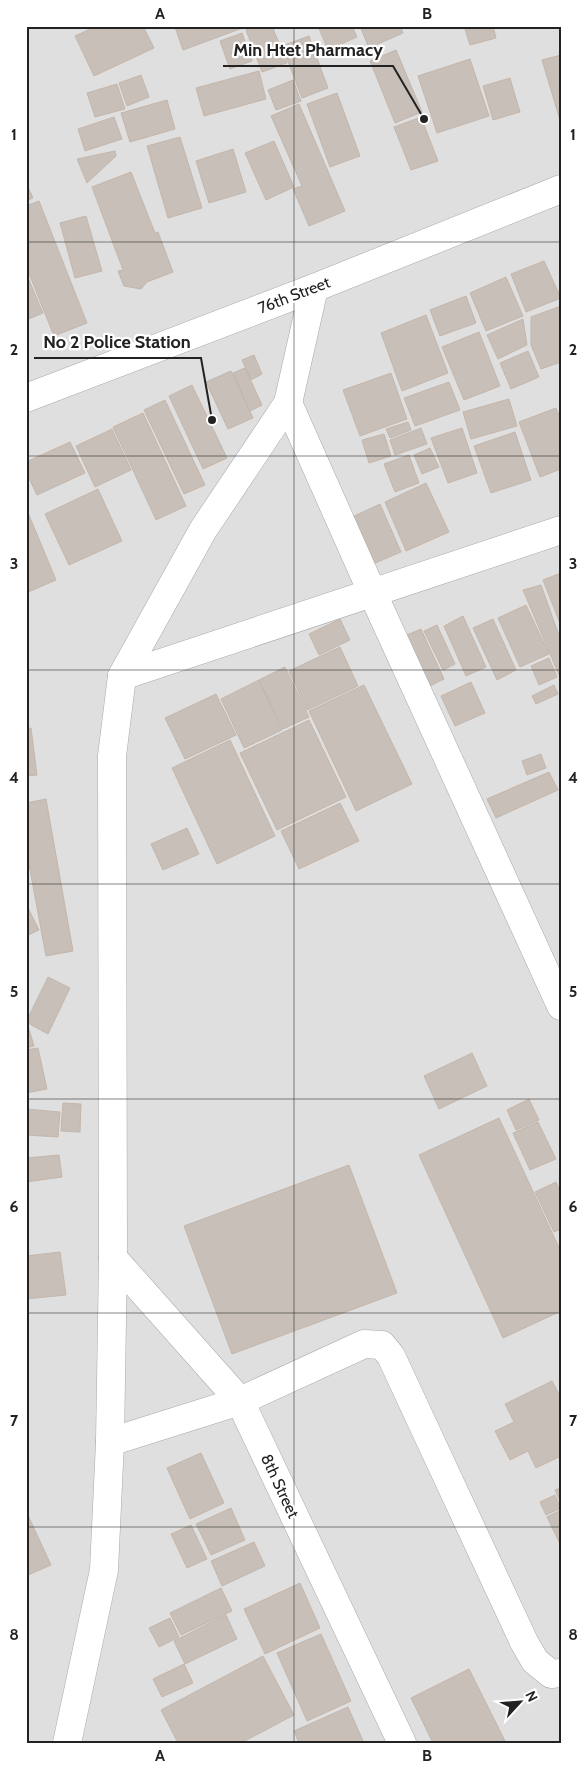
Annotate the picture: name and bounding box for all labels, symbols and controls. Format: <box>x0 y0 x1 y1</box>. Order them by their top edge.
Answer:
text: A <box>155 4 165 23</box>
text: B <box>422 4 432 23</box>
callout: Min Htet Pharmacy <box>223 33 393 66</box>
text: Min Htet Pharmacy <box>233 39 383 61</box>
text: 1 <box>11 125 17 144</box>
text: 1 <box>570 125 576 144</box>
street label: 76th Street <box>255 272 333 317</box>
callout: No 2 Police Station <box>34 325 201 358</box>
text: No 2 Police Station <box>43 331 191 353</box>
text: 2 <box>10 340 18 359</box>
text: 2 <box>569 340 577 359</box>
text: 3 <box>10 554 18 573</box>
text: 3 <box>569 554 577 573</box>
text: 4 <box>9 768 19 787</box>
text: 4 <box>568 768 578 787</box>
text: 5 <box>10 982 18 1001</box>
text: 5 <box>569 982 577 1001</box>
text: 6 <box>10 1197 19 1216</box>
text: 6 <box>569 1197 578 1216</box>
text: 7 <box>10 1411 19 1430</box>
text: 7 <box>569 1411 578 1430</box>
street label: 8th Street <box>257 1451 303 1522</box>
text: 8 <box>9 1625 19 1644</box>
text: 8 <box>568 1625 578 1644</box>
north arrow <box>494 1676 544 1726</box>
text: N <box>521 1688 542 1705</box>
text: A <box>155 1746 165 1765</box>
text: B <box>422 1746 432 1765</box>

